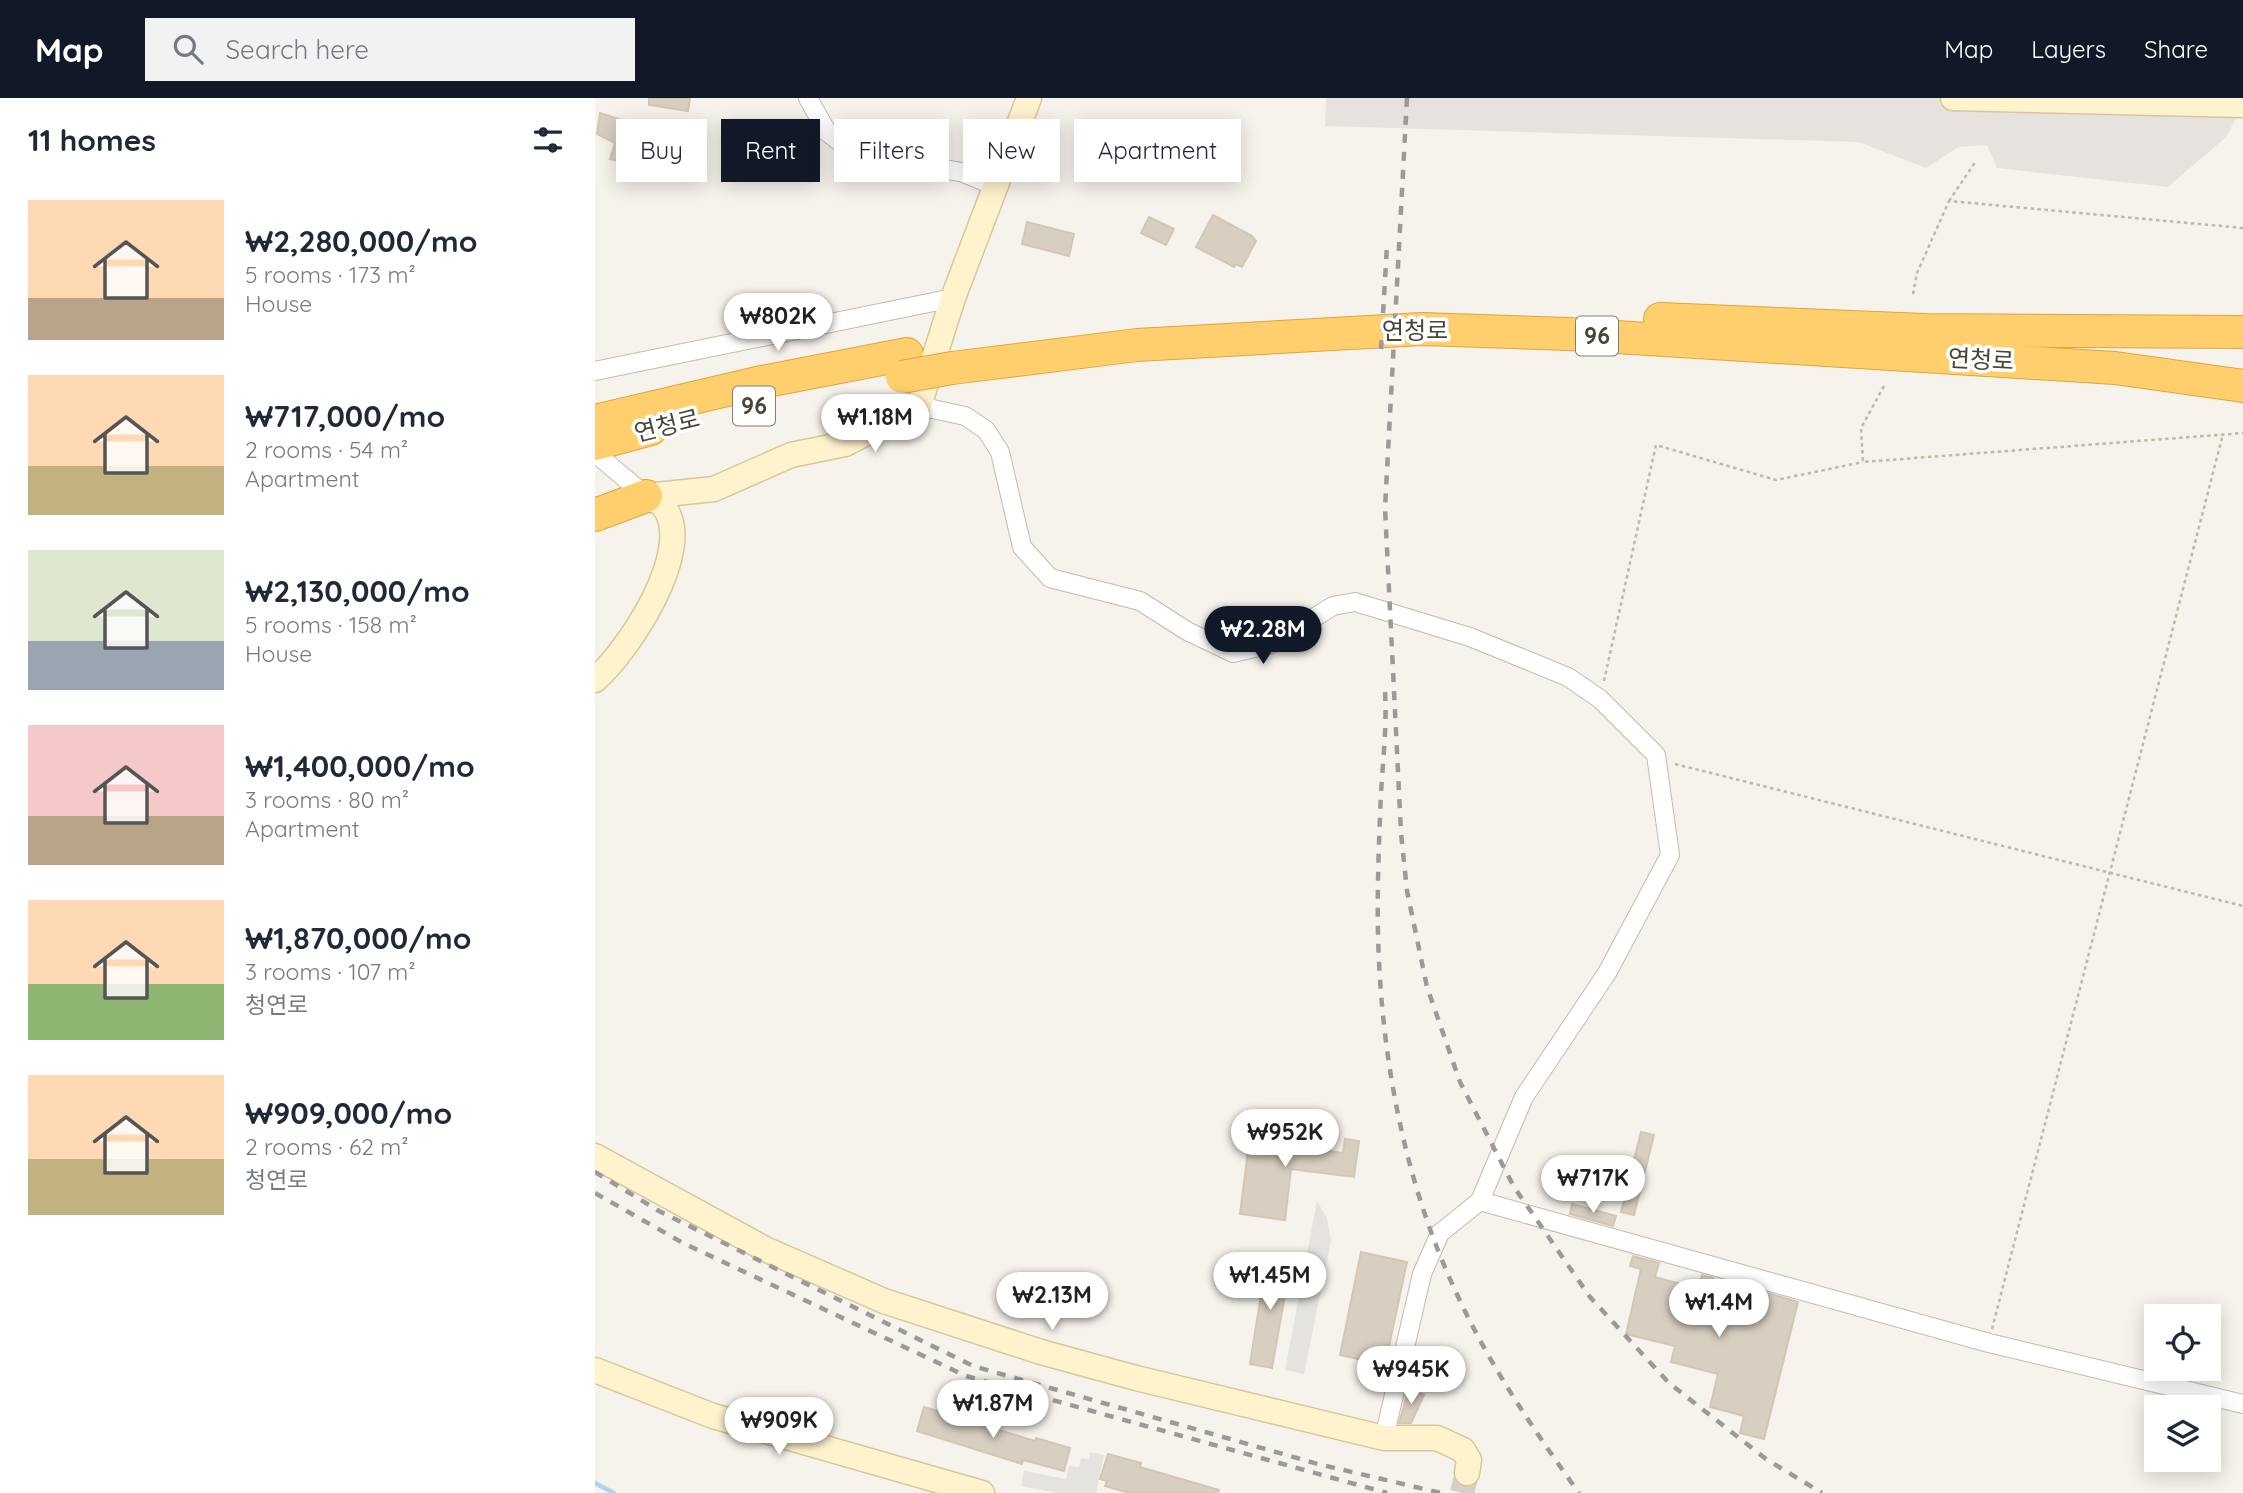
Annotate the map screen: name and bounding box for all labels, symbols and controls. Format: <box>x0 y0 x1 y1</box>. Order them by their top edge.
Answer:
search box <box>145 18 635 81</box>
text: Map <box>35 29 103 70</box>
icon: search <box>169 30 207 68</box>
text: Search here <box>225 33 369 66</box>
text: Map <box>1944 34 1993 64</box>
text: Layers <box>2031 34 2106 64</box>
text: Share <box>2144 34 2208 64</box>
chip: Buy <box>616 119 707 182</box>
chip: Rent <box>721 119 820 182</box>
chip: Filters <box>834 119 949 182</box>
chip: New <box>963 119 1060 182</box>
chip: Apartment <box>1074 119 1241 182</box>
text: 11 homes <box>28 121 156 159</box>
icon: filters <box>529 121 567 159</box>
text: ₩2,280,000/mo <box>245 222 477 260</box>
icon: home <box>84 228 168 312</box>
text: 5 rooms · 173 m² <box>245 260 416 289</box>
text: House <box>245 289 312 318</box>
pin: ₩802K <box>729 294 827 353</box>
text: ₩802K <box>740 301 816 330</box>
street label: 연청로 <box>1382 315 1448 345</box>
road number: 96 <box>1576 316 1618 356</box>
street label: 연청로 <box>1947 342 2015 376</box>
road number: 96 <box>733 386 775 426</box>
pin: ₩1.18M <box>818 394 932 454</box>
text: ₩717,000/mo <box>245 397 445 435</box>
street label: 연청로 <box>631 402 703 448</box>
text: ₩1.18M <box>837 402 913 431</box>
icon: home <box>84 403 168 487</box>
text: 2 rooms · 54 m² <box>245 435 408 464</box>
text: Apartment <box>245 464 359 493</box>
text: ₩2,130,000/mo <box>245 572 470 610</box>
icon: home <box>84 578 168 662</box>
pin: ₩2.28M <box>1206 606 1320 666</box>
text: 5 rooms · 158 m² <box>245 610 417 639</box>
text: ₩2.28M <box>1220 614 1306 643</box>
text: House <box>245 639 312 668</box>
text: ₩1,400,000/mo <box>245 747 475 785</box>
icon: home <box>84 753 168 837</box>
text: 3 rooms · 80 m² <box>245 785 409 814</box>
text: Apartment <box>245 814 359 843</box>
text: ₩1,870,000/mo <box>245 919 471 957</box>
icon: home <box>84 928 168 1012</box>
text: 3 rooms · 107 m² <box>245 957 416 986</box>
text: 청연로 <box>245 990 308 1019</box>
text: ₩909,000/mo <box>245 1094 452 1132</box>
icon: home <box>84 1103 168 1187</box>
pin: ₩952K <box>1236 1110 1334 1169</box>
text: ₩952K <box>1247 1117 1323 1146</box>
text: 2 rooms · 62 m² <box>245 1132 409 1161</box>
pin: ₩717K <box>1544 1156 1642 1215</box>
text: ₩717K <box>1557 1163 1629 1192</box>
text: 청연로 <box>245 1165 308 1194</box>
pin: ₩1.45M <box>1213 1252 1327 1312</box>
text: ₩1.45M <box>1229 1260 1311 1289</box>
pin: ₩2.13M <box>995 1272 1109 1332</box>
text: ₩2.13M <box>1012 1280 1092 1309</box>
pin: ₩1.4M <box>1670 1280 1768 1339</box>
text: ₩1.4M <box>1685 1287 1753 1316</box>
map controls <box>2144 1304 2221 1472</box>
button: locate <box>2144 1304 2221 1381</box>
pin: ₩945K <box>1362 1346 1460 1406</box>
text: ₩945K <box>1373 1354 1449 1383</box>
pin: ₩1.87M <box>936 1380 1050 1440</box>
text: ₩1.87M <box>953 1388 1033 1417</box>
button: layers <box>2144 1395 2221 1472</box>
pin: ₩909K <box>730 1398 828 1457</box>
text: ₩909K <box>740 1405 818 1434</box>

